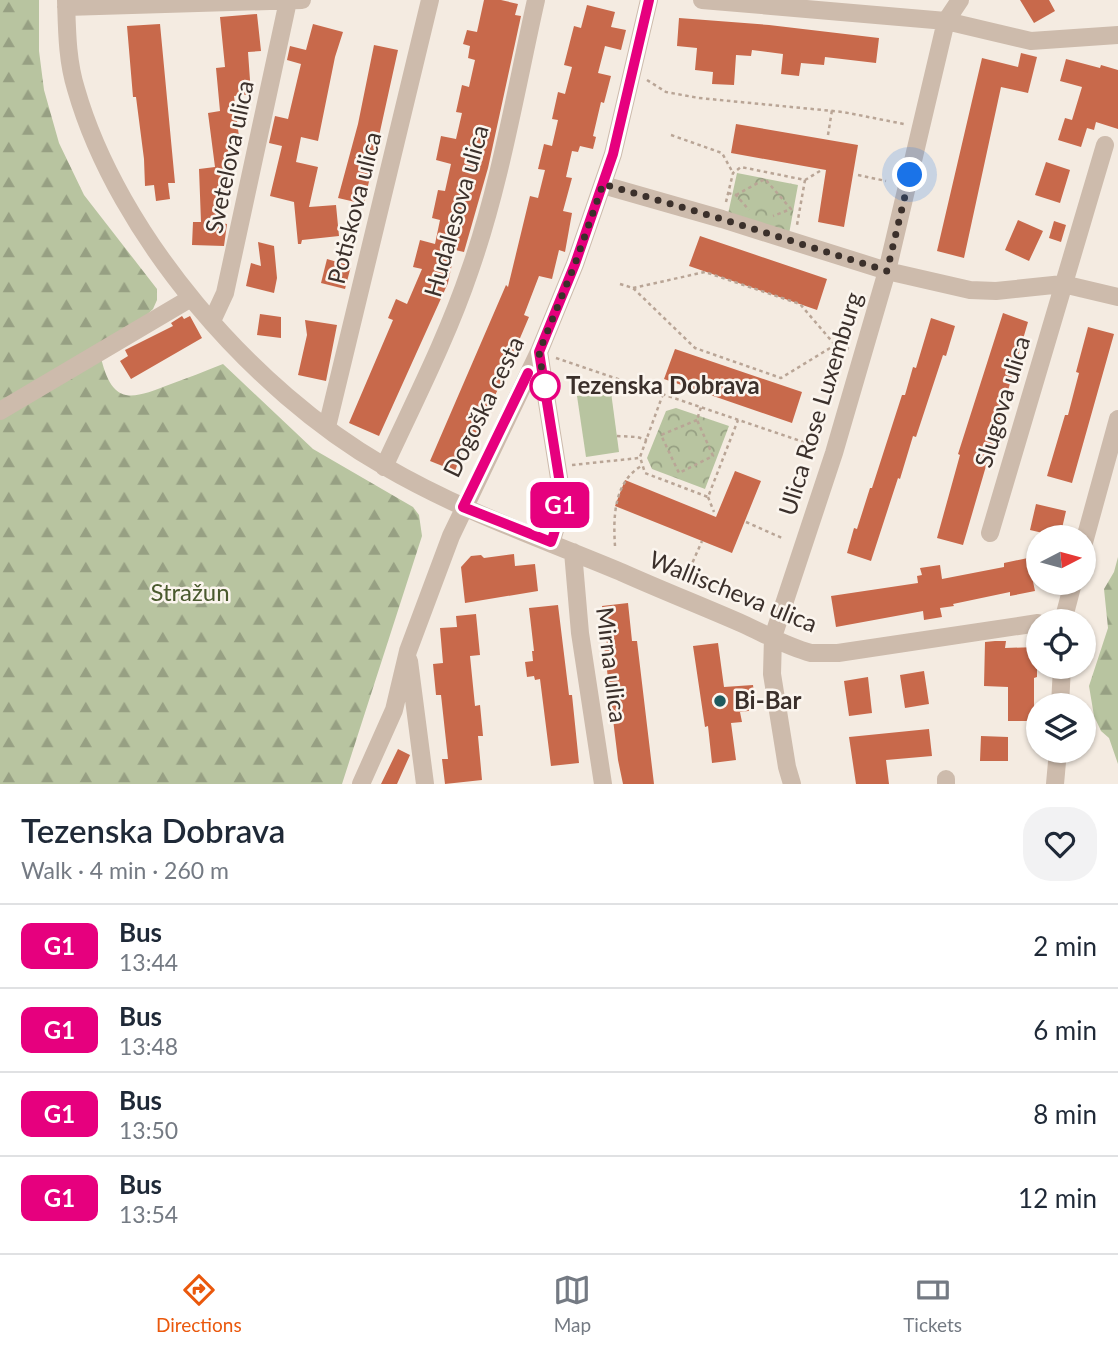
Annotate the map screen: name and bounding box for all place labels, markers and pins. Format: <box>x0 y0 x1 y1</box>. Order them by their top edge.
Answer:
place label: Tezenska Dobrava <box>566 370 760 399</box>
marker: Tezenska Dobrava <box>530 371 560 401</box>
place label: Bi-Bar <box>734 685 801 714</box>
marker: Bi-Bar <box>712 693 728 709</box>

